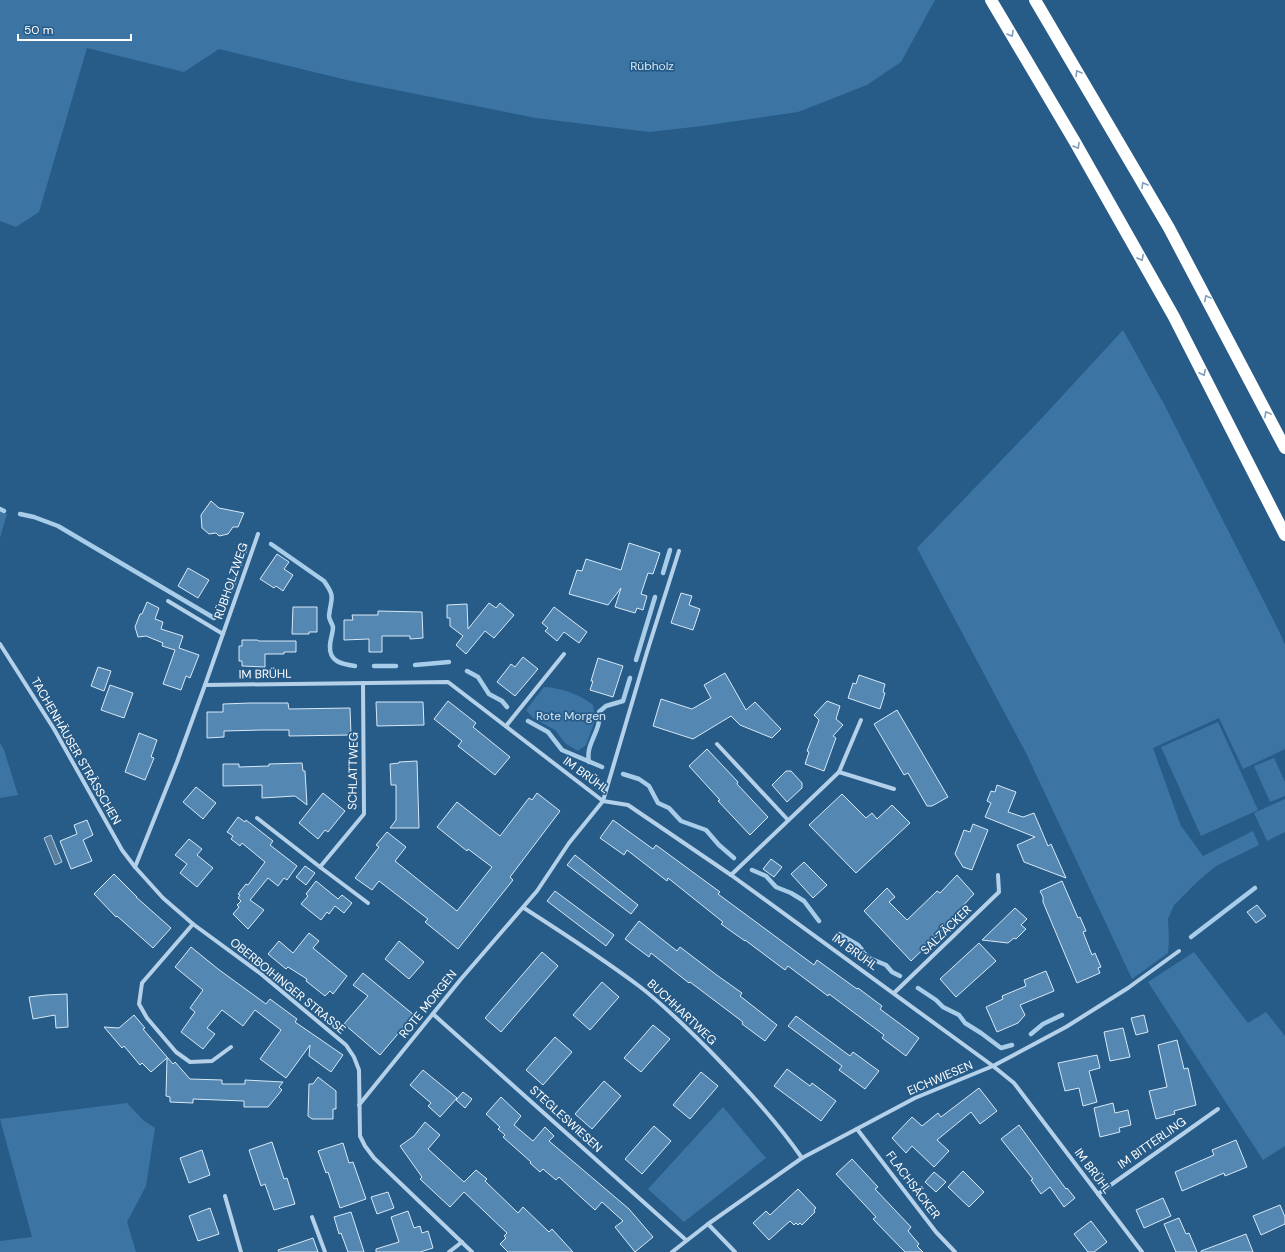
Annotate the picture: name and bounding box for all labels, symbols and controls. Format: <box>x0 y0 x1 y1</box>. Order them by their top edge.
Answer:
scale bar <box>18 16 131 42</box>
text: 50 m <box>24 22 53 38</box>
one-way arrow <box>1007 29 1014 37</box>
park label: Rübholz <box>630 58 674 74</box>
one-way arrow <box>1075 70 1083 77</box>
one-way arrow <box>1072 142 1079 149</box>
one-way arrow <box>1141 182 1149 189</box>
one-way arrow <box>1137 254 1144 262</box>
one-way arrow <box>1204 295 1212 303</box>
one-way arrow <box>1198 369 1206 376</box>
one-way arrow <box>1264 410 1272 418</box>
street label: RÜBHOLZWEG <box>210 541 252 621</box>
street label: IM BRÜHL <box>238 666 292 682</box>
street label: TACHENHÄUSER STRÄSSCHEN <box>27 675 125 827</box>
park label: Rote Morgen <box>536 708 606 724</box>
street label: SCHLATTWEG <box>344 732 362 810</box>
street label: IM BRÜHL <box>560 753 612 797</box>
street label: SALZÄCKER <box>917 902 975 958</box>
street label: IM BRÜHL <box>829 930 881 974</box>
street label: OBERBOIHINGER STRASSE <box>227 934 349 1038</box>
street label: ROTE MORGEN <box>396 967 460 1041</box>
street label: BUCHHARTWEG <box>644 976 720 1048</box>
street label: EICHWIESEN <box>905 1057 975 1099</box>
street label: STEGLESWIESEN <box>526 1082 606 1156</box>
street label: IM BITTERLING <box>1115 1113 1189 1173</box>
street label: IM BRÜHL <box>1071 1145 1115 1197</box>
street label: FLACHSÄCKER <box>882 1148 944 1222</box>

